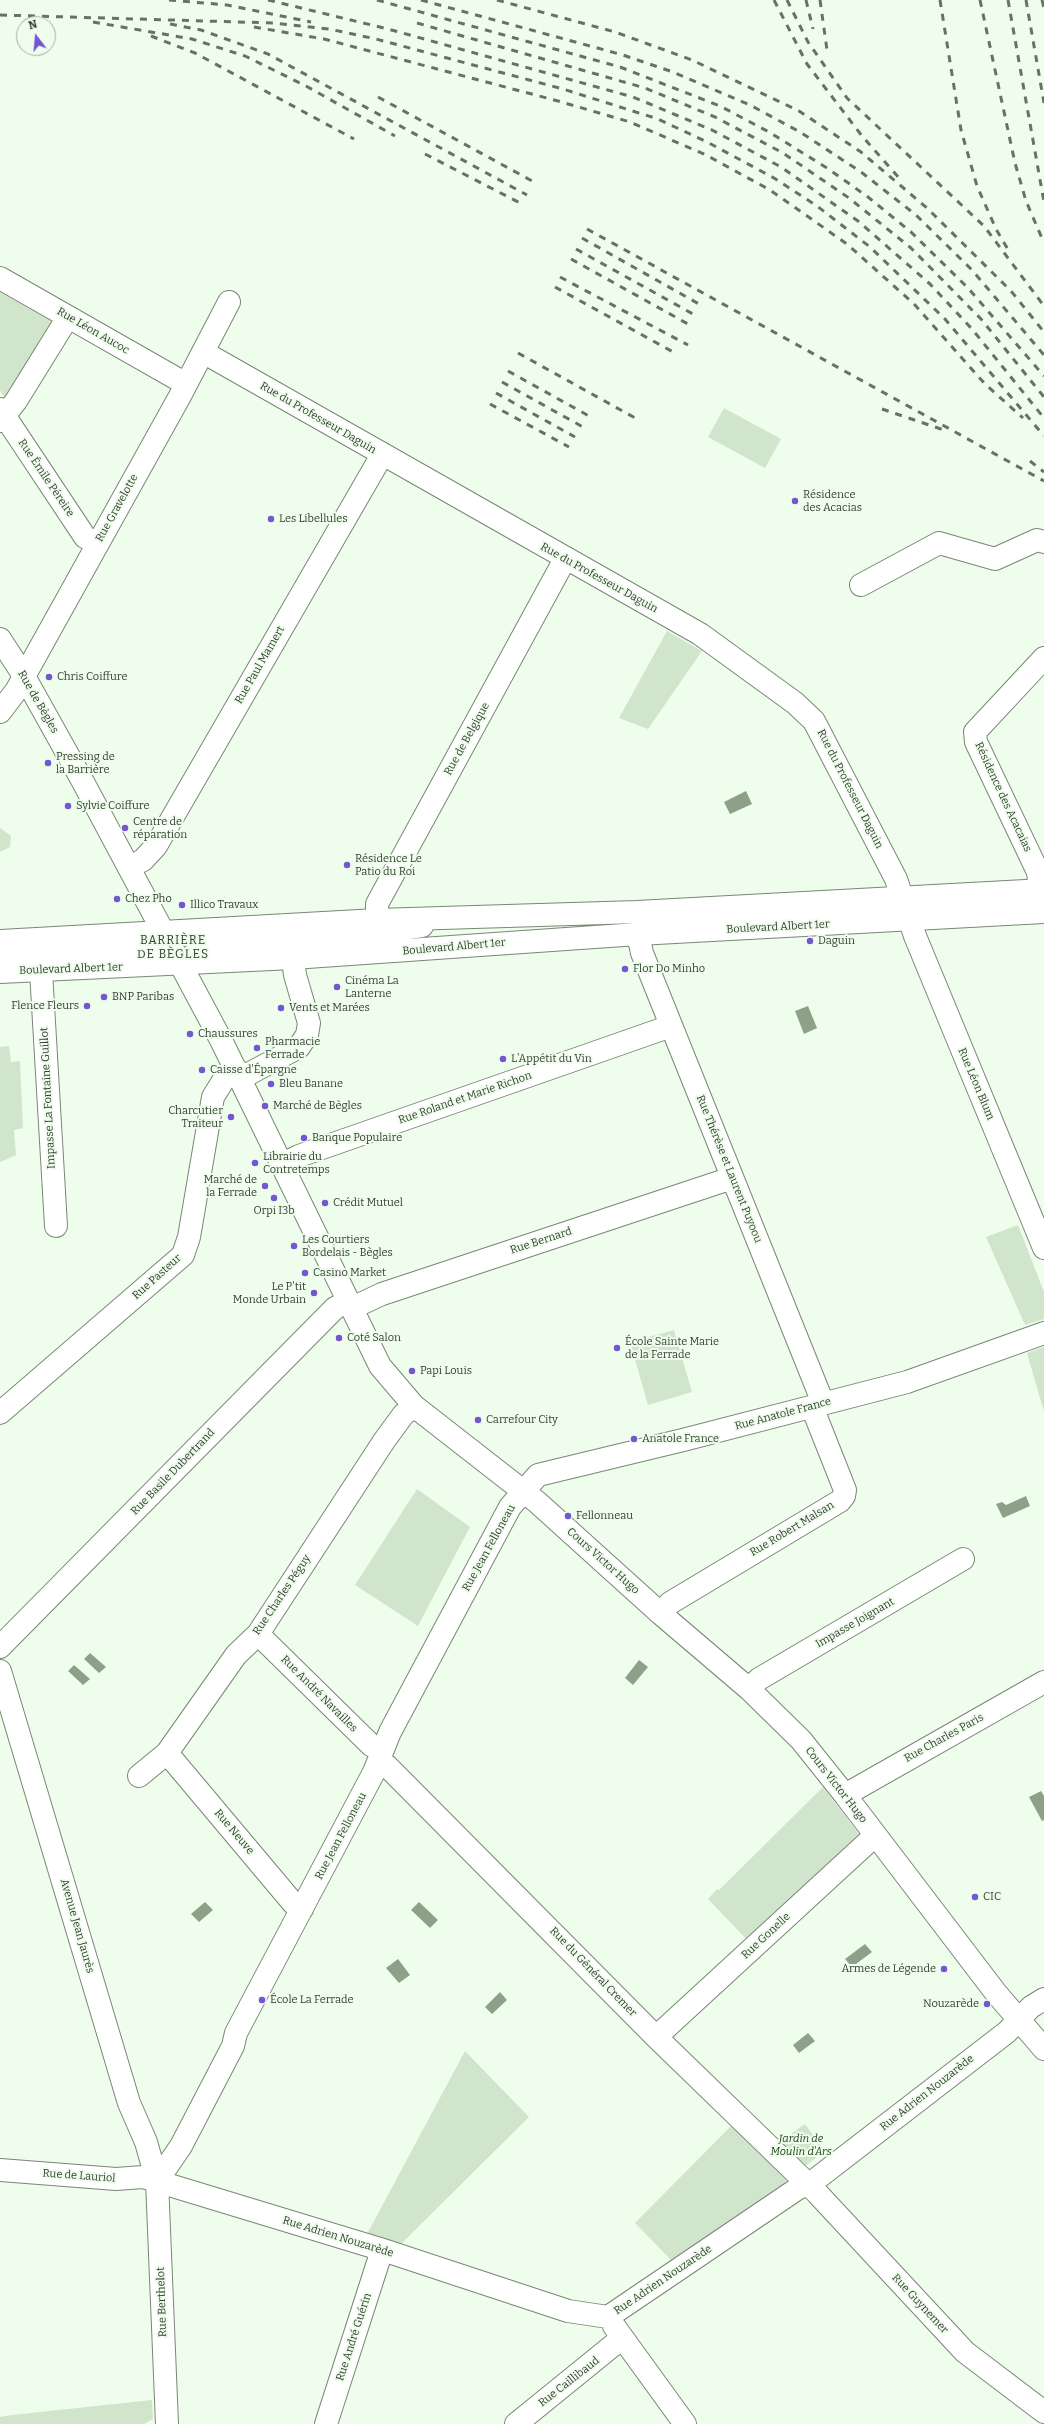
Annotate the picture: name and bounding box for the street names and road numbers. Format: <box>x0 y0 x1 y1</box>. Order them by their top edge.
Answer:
street label: Rue Léon Aucoc <box>55 305 131 357</box>
street label: Rue du Professeur Daguin <box>258 379 378 457</box>
street label: Rue Émile Péreire <box>15 437 77 519</box>
street label: Rue Gravelotte <box>93 472 141 544</box>
street label: Rue du Professeur Daguin <box>538 540 660 616</box>
street label: Rue Paul Mamert <box>232 624 288 706</box>
street label: Rue de Bègles <box>15 668 61 736</box>
street label: Rue de Belgique <box>441 700 493 778</box>
street label: Rue du Professeur Daguin <box>814 727 886 851</box>
street label: Résidence des Acacaias <box>972 740 1034 854</box>
street label: Boulevard Albert 1er <box>726 918 830 936</box>
street label: Boulevard Albert 1er <box>402 936 506 958</box>
street label: Boulevard Albert 1er <box>19 961 123 977</box>
street label: Impasse La Fontaine Guillot <box>38 1027 58 1169</box>
street label: Rue Léon Blum <box>955 1046 997 1122</box>
street label: Rue Roland et Marie Richon <box>397 1069 533 1127</box>
street label: Rue Thérèse et Laurent Puyoou <box>693 1093 765 1245</box>
street label: Rue Bernard <box>509 1225 573 1257</box>
street label: Rue Pasteur <box>130 1252 184 1302</box>
street label: Rue Anatole France <box>733 1395 833 1433</box>
street label: Rue Basile Dubertrand <box>128 1426 218 1518</box>
street label: Rue Robert Malsan <box>748 1499 836 1559</box>
street label: Rue Jean Felloneau <box>460 1502 518 1594</box>
street label: Cours Victor Hugo <box>564 1525 642 1597</box>
street label: Rue Charles Péguy <box>250 1552 314 1638</box>
street label: Impasse Joignant <box>813 1595 897 1651</box>
street label: Rue André Navailles <box>278 1653 360 1735</box>
street label: Rue Charles Paris <box>902 1711 986 1765</box>
street label: Cours Victor Hugo <box>802 1744 870 1826</box>
street label: Rue Jean Felloneau <box>312 1790 370 1882</box>
street label: Rue Neuve <box>211 1807 257 1857</box>
street label: Avenue Jean Jaurès <box>57 1877 97 1975</box>
street label: Rue Gonelle <box>739 1910 793 1962</box>
street label: Rue du Général Cremer <box>547 1924 639 2020</box>
street label: Rue Adrien Nouzarède <box>877 2052 977 2134</box>
street label: Rue de Lauriol <box>42 2167 116 2185</box>
street label: Rue Adrien Nouzarède <box>281 2214 395 2260</box>
street label: Rue Adrien Nouzarède <box>611 2242 715 2318</box>
street label: Rue Berthelot <box>154 2267 170 2337</box>
street label: Rue Guynemer <box>889 2271 951 2337</box>
street label: Rue André Guérin <box>334 2291 374 2383</box>
street label: Rue Caillibaud <box>536 2354 602 2410</box>

